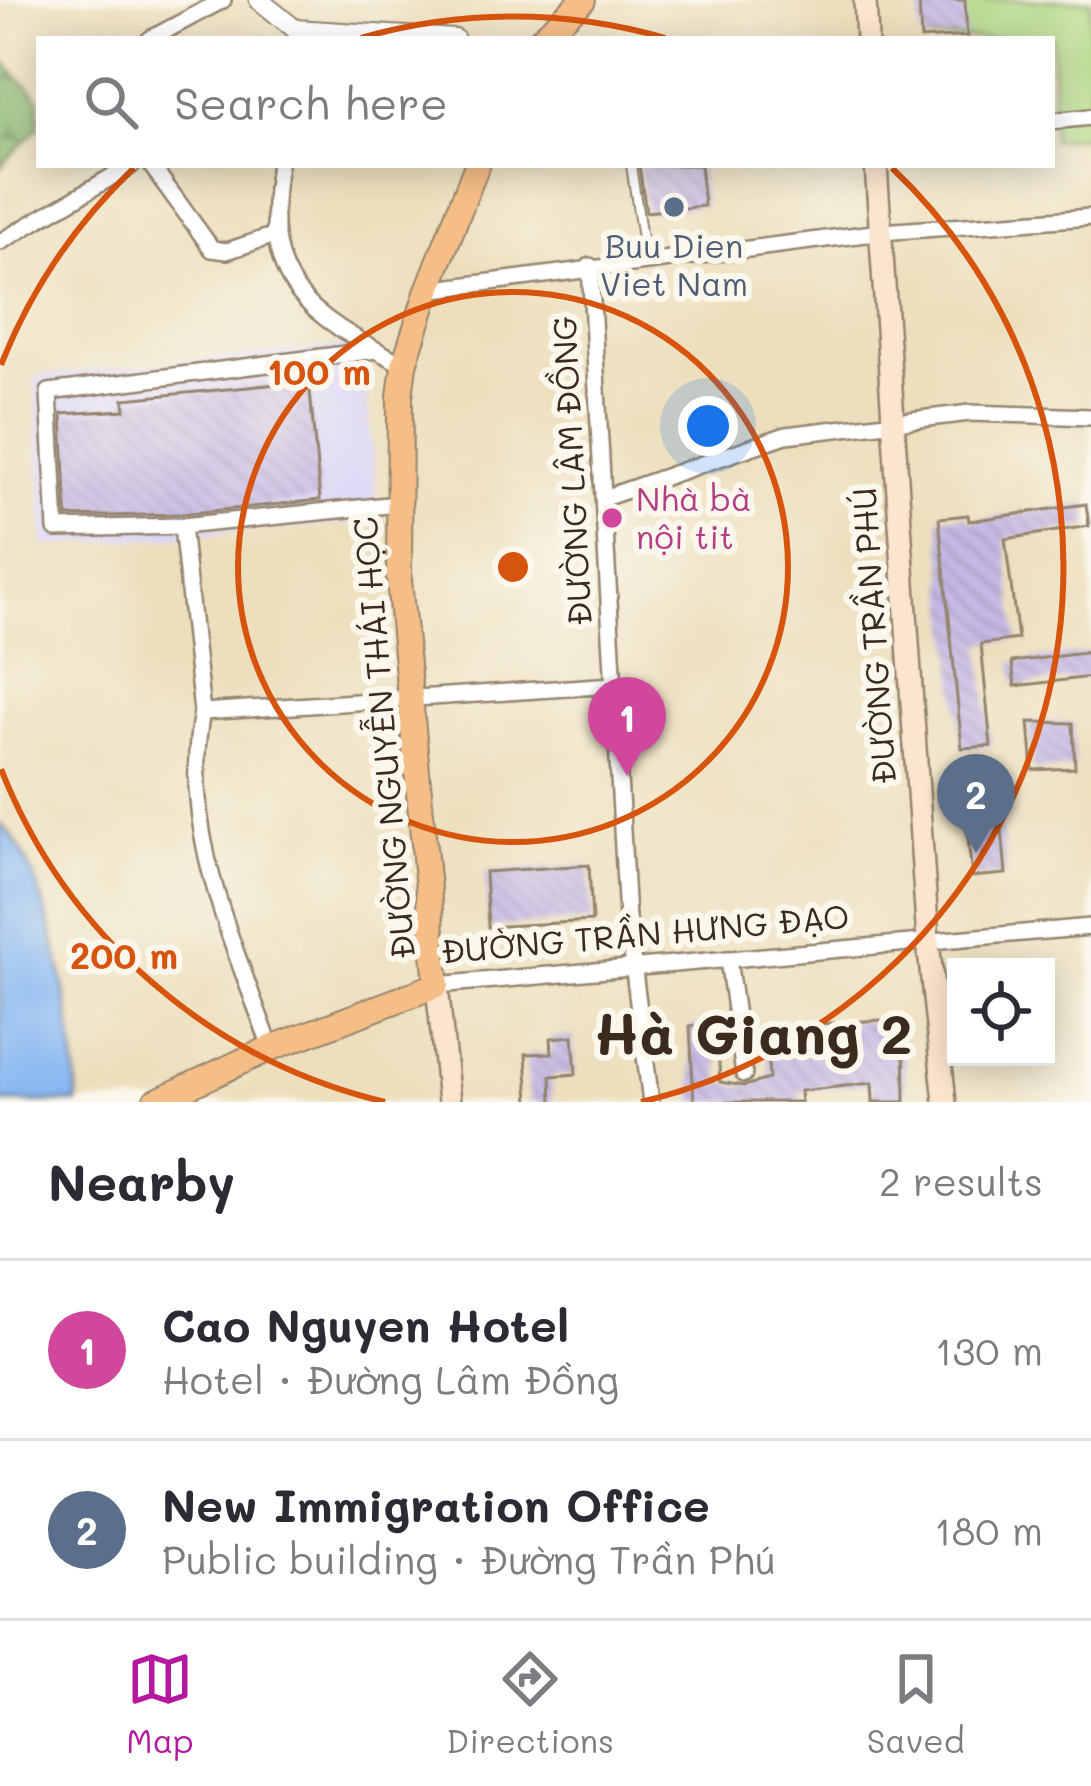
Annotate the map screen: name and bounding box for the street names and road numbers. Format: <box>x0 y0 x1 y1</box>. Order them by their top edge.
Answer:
street label: ĐƯỜNG LÂM ĐỒNG <box>541 315 600 627</box>
street label: ĐƯỜNG TRẦN PHÚ <box>841 486 904 786</box>
street label: ĐƯỜNG NGUYỄN THÁI HỌC <box>342 515 423 961</box>
street label: ĐƯỜNG TRẦN HƯNG ĐẠO <box>439 893 851 972</box>

